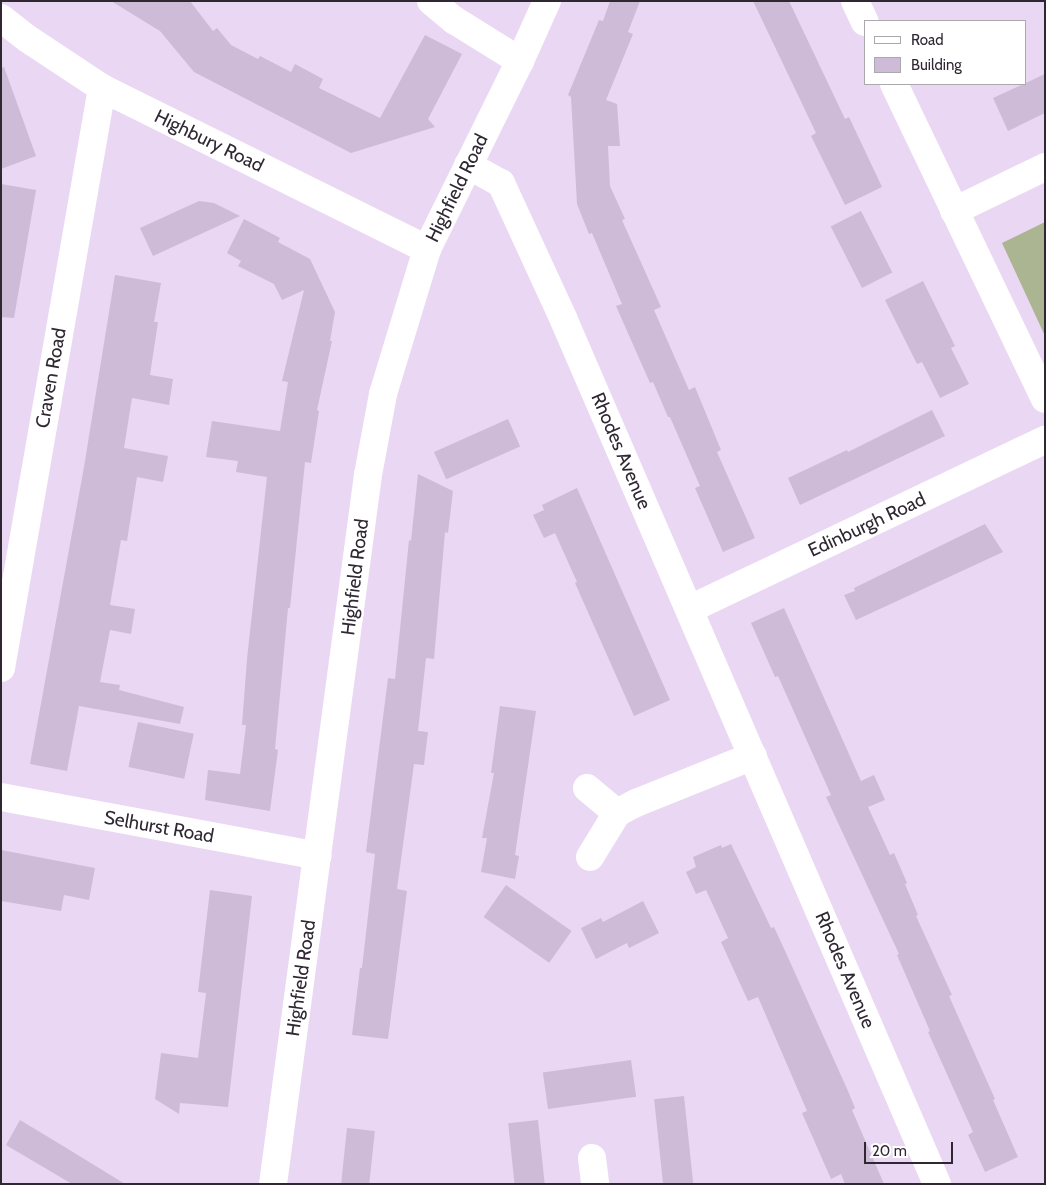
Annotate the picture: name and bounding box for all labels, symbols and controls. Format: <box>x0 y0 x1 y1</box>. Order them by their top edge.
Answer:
legend <box>864 20 1026 85</box>
text: Road <box>911 31 944 49</box>
text: Building <box>911 56 962 74</box>
street label: Highbury Road <box>151 105 267 177</box>
street label: Highfield Road <box>421 130 493 246</box>
street label: Craven Road <box>31 326 71 430</box>
street label: Rhodes Avenue <box>586 389 656 513</box>
street label: Edinburgh Road <box>805 488 929 562</box>
street label: Highfield Road <box>337 517 373 637</box>
street label: Selhurst Road <box>102 806 216 848</box>
street label: Rhodes Avenue <box>810 908 880 1032</box>
street label: Highfield Road <box>282 918 320 1038</box>
scale bar <box>866 1132 955 1164</box>
text: 20 m <box>872 1142 907 1160</box>

